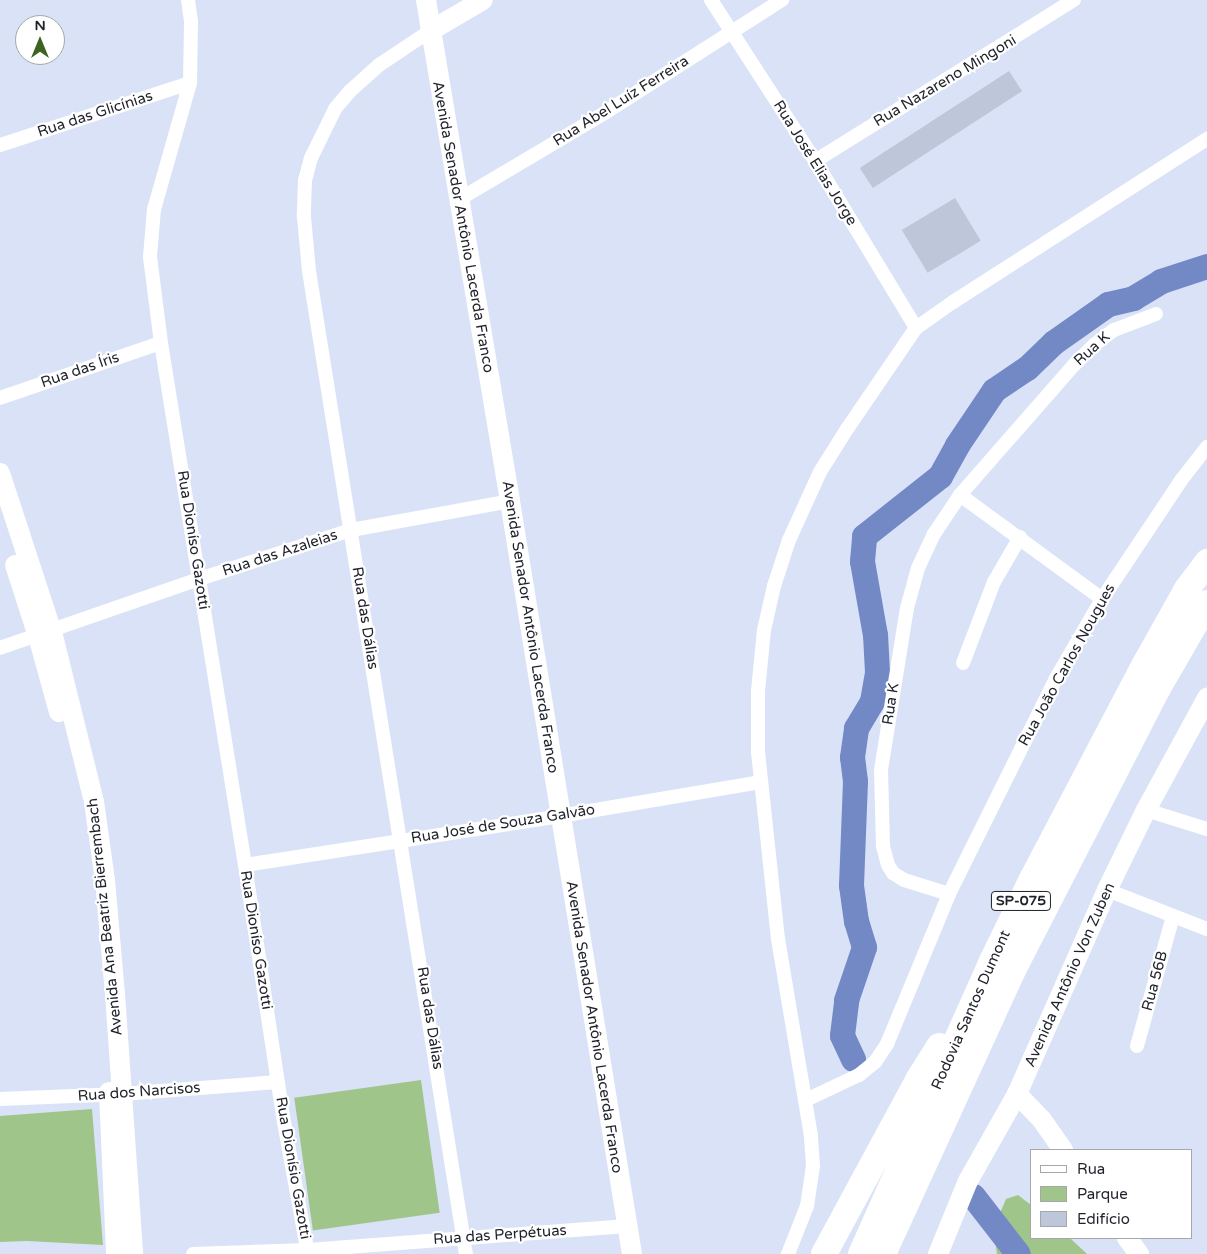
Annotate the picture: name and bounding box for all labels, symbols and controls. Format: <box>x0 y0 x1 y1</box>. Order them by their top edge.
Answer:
north arrow <box>15 15 65 65</box>
text: N <box>34 17 46 34</box>
street label: Rua Nazareno Mingoni <box>870 31 1020 131</box>
street label: Rua Abel Luíz Ferreira <box>550 52 692 150</box>
street label: Avenida Senador Antônio Lacerda Franco <box>428 80 498 374</box>
street label: Rua das Glicínias <box>35 87 155 141</box>
street label: Rua José Elias Jorge <box>769 97 861 229</box>
street label: Rua K <box>1070 328 1114 370</box>
street label: Rua das Íris <box>38 348 122 392</box>
street label: Rua Dioníso Gazotti <box>173 469 213 611</box>
street label: Avenida Senador Antônio Lacerda Franco <box>498 480 562 774</box>
street label: Rua das Azaleias <box>220 526 340 580</box>
street label: Rua das Dálias <box>348 565 382 671</box>
street label: Rua João Carlos Nougues <box>1015 581 1119 749</box>
street label: Rua K <box>879 682 903 726</box>
street label: Avenida Ana Beatriz Bierrembach <box>84 797 126 1037</box>
street label: Rua José de Souza Galvão <box>410 801 596 847</box>
street label: Rua Dioníso Gazotti <box>236 869 276 1011</box>
street label: Avenida Senador Antônio Lacerda Franco <box>562 880 626 1174</box>
street label: Avenida Antônio Von Zuben <box>1021 880 1119 1070</box>
road number: SP-075 <box>990 889 1052 912</box>
street label: Rodovia Santos Dumont <box>928 927 1014 1093</box>
street label: Rua 56B <box>1138 949 1172 1013</box>
street label: Rua das Dálias <box>413 965 447 1071</box>
street label: Rua dos Narcisos <box>77 1079 201 1105</box>
street label: Rua Dionísio Gazotti <box>272 1095 314 1241</box>
legend <box>1030 1149 1192 1239</box>
text: Rua <box>1077 1160 1105 1178</box>
text: Parque <box>1077 1185 1128 1203</box>
text: Edifício <box>1077 1210 1130 1228</box>
street label: Rua das Perpétuas <box>433 1221 567 1249</box>

